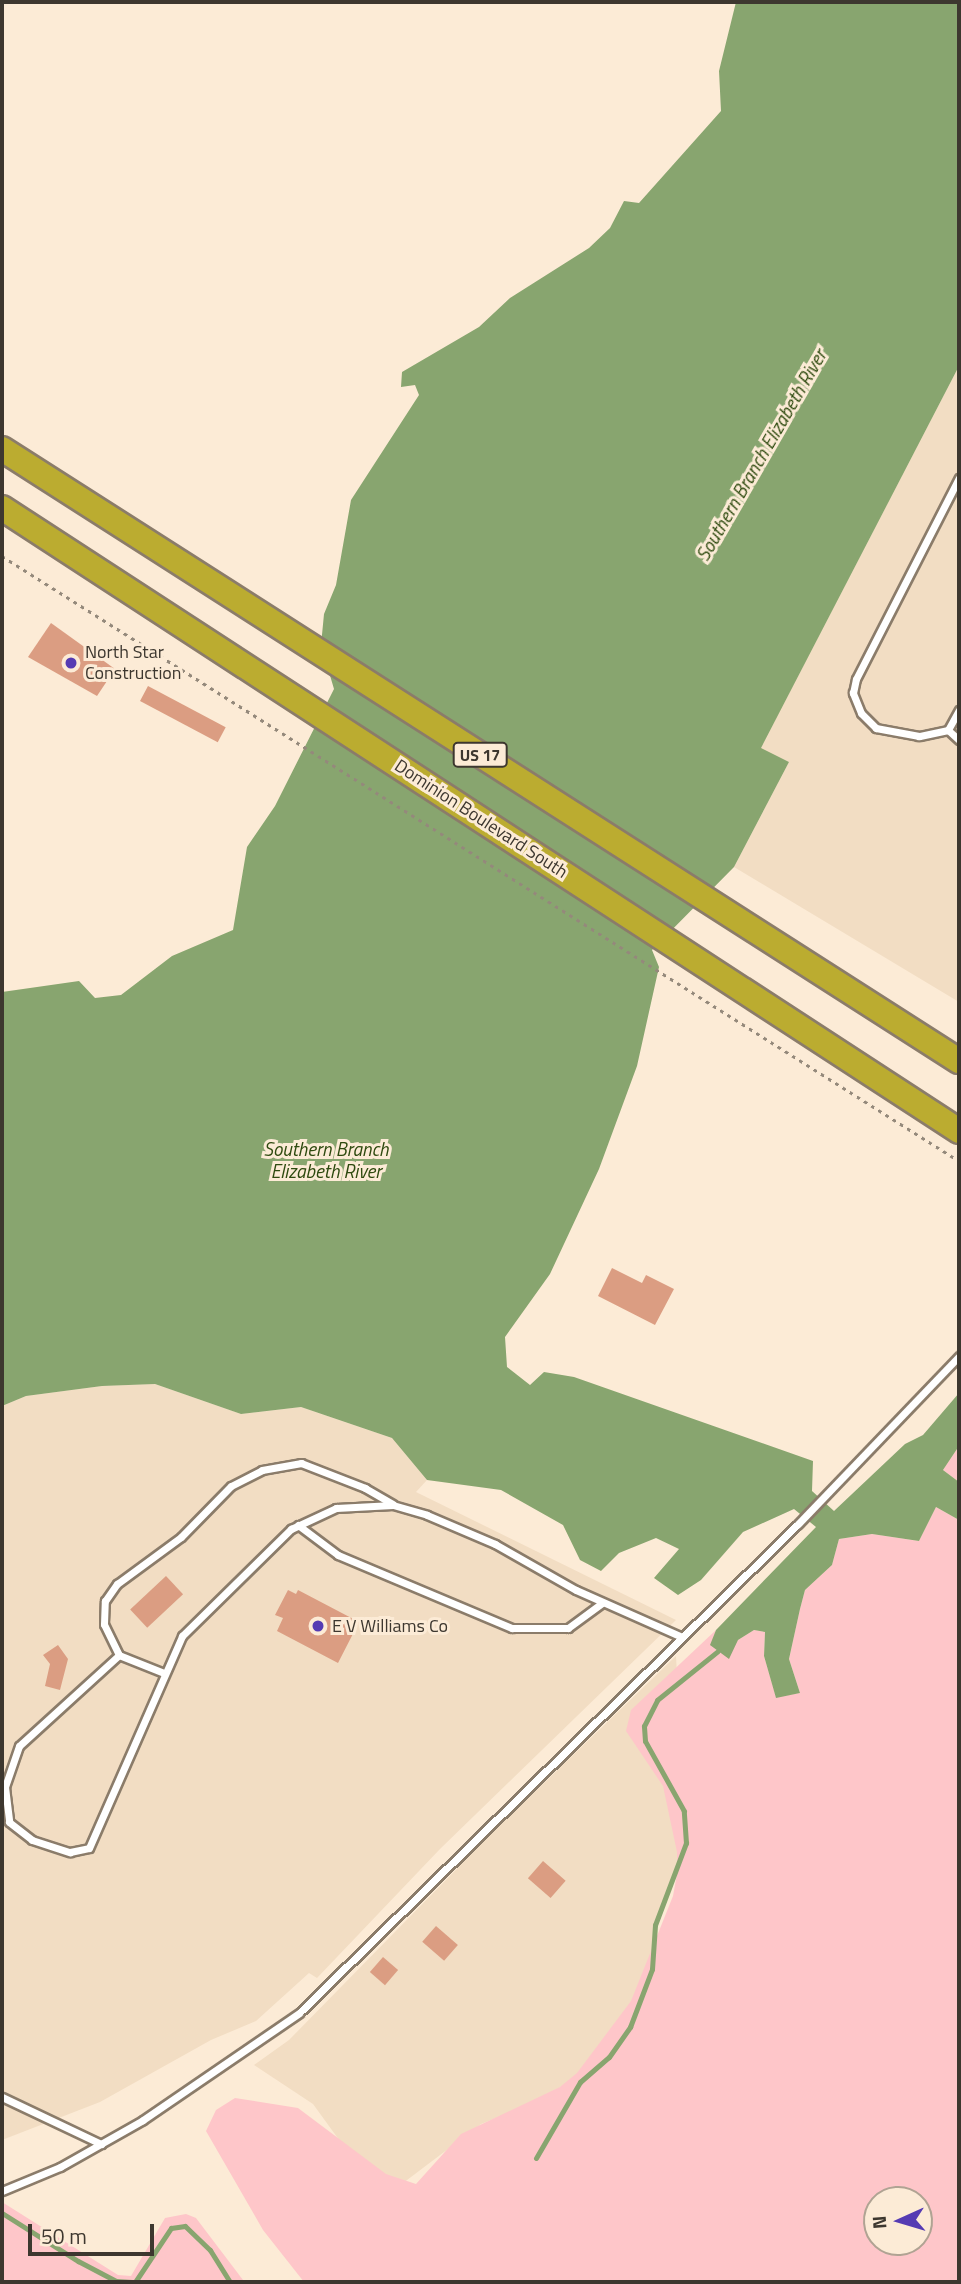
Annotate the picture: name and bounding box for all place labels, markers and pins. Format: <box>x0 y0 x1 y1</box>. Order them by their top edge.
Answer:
place label: North Star Construction <box>85 642 182 684</box>
marker: North Star Construction <box>63 655 79 671</box>
place label: E V Williams Co <box>332 1615 448 1637</box>
marker: E V Williams Co <box>310 1618 326 1634</box>

